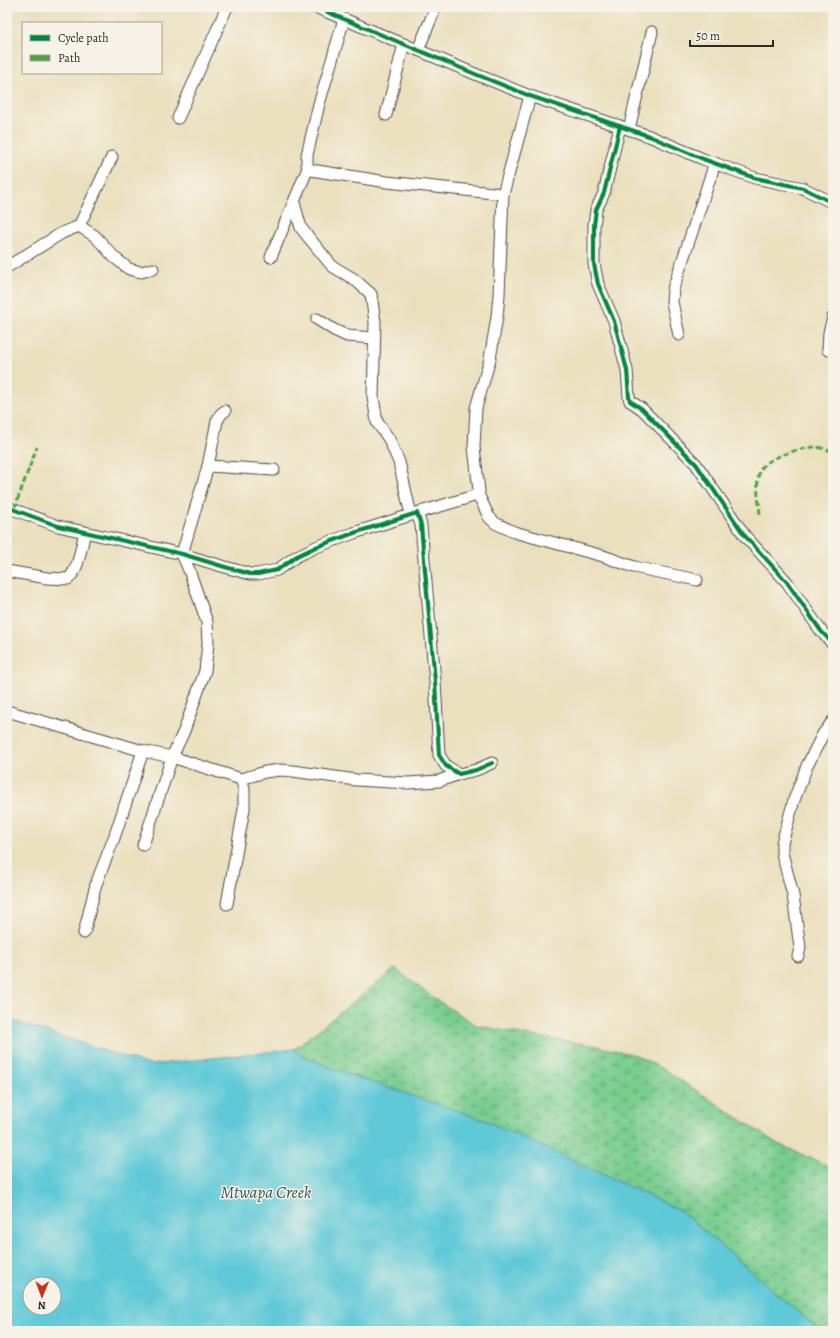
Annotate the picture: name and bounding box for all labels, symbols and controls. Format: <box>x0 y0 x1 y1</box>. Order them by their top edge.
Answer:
legend <box>22 22 162 74</box>
scale bar <box>690 22 773 48</box>
text: 50 m <box>696 28 720 44</box>
text: Cycle path <box>58 30 109 46</box>
text: Path <box>58 50 81 66</box>
water label: Mtwapa Creek <box>221 1181 312 1204</box>
north arrow <box>22 1276 62 1316</box>
text: N <box>38 1298 46 1313</box>

